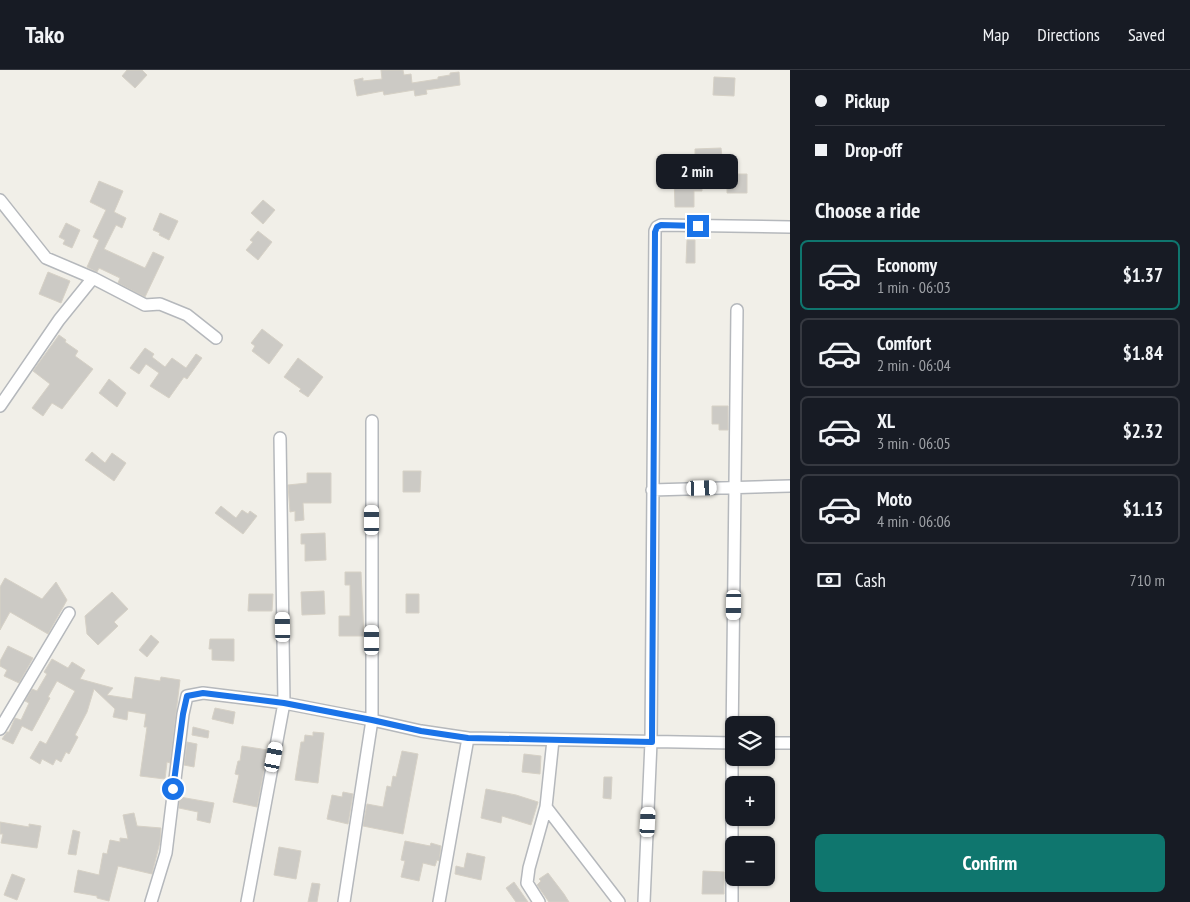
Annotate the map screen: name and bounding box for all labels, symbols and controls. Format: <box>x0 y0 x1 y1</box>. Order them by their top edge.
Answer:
text: Tako <box>25 19 65 50</box>
text: Map <box>983 23 1009 46</box>
text: Directions <box>1037 23 1100 46</box>
text: Saved <box>1128 23 1165 46</box>
text: Pickup <box>845 89 890 113</box>
text: Drop-off <box>845 138 902 162</box>
callout: 2 min <box>657 154 739 188</box>
text: 2 min <box>681 161 713 181</box>
text: Choose a ride <box>815 196 920 224</box>
route end <box>687 215 709 237</box>
icon: car <box>817 253 862 298</box>
text: Economy <box>877 253 937 277</box>
text: $1.37 <box>1123 263 1163 287</box>
text: 1 min · 06:03 <box>877 277 951 297</box>
icon: car <box>817 331 862 376</box>
text: Comfort <box>877 331 931 355</box>
text: $1.84 <box>1123 341 1163 365</box>
text: 2 min · 06:04 <box>877 355 951 375</box>
icon: car <box>817 409 862 454</box>
text: XL <box>877 409 895 433</box>
text: $2.32 <box>1123 419 1163 443</box>
text: 3 min · 06:05 <box>877 433 951 453</box>
car <box>686 480 717 496</box>
icon: car <box>817 487 862 532</box>
text: Moto <box>877 487 912 511</box>
text: $1.13 <box>1123 497 1163 521</box>
car <box>364 505 379 535</box>
text: 4 min · 06:06 <box>877 511 951 531</box>
icon: cash <box>815 566 843 594</box>
text: Cash <box>855 568 886 592</box>
text: 710 m <box>1130 570 1165 590</box>
car <box>726 590 741 620</box>
car <box>275 612 290 642</box>
car <box>364 625 379 655</box>
map controls <box>725 716 775 886</box>
button: layers <box>725 716 775 766</box>
car <box>263 741 284 773</box>
button: + <box>725 776 775 826</box>
route start <box>162 778 184 800</box>
car <box>639 807 656 837</box>
button: Confirm <box>815 834 1165 892</box>
button: − <box>725 836 775 886</box>

